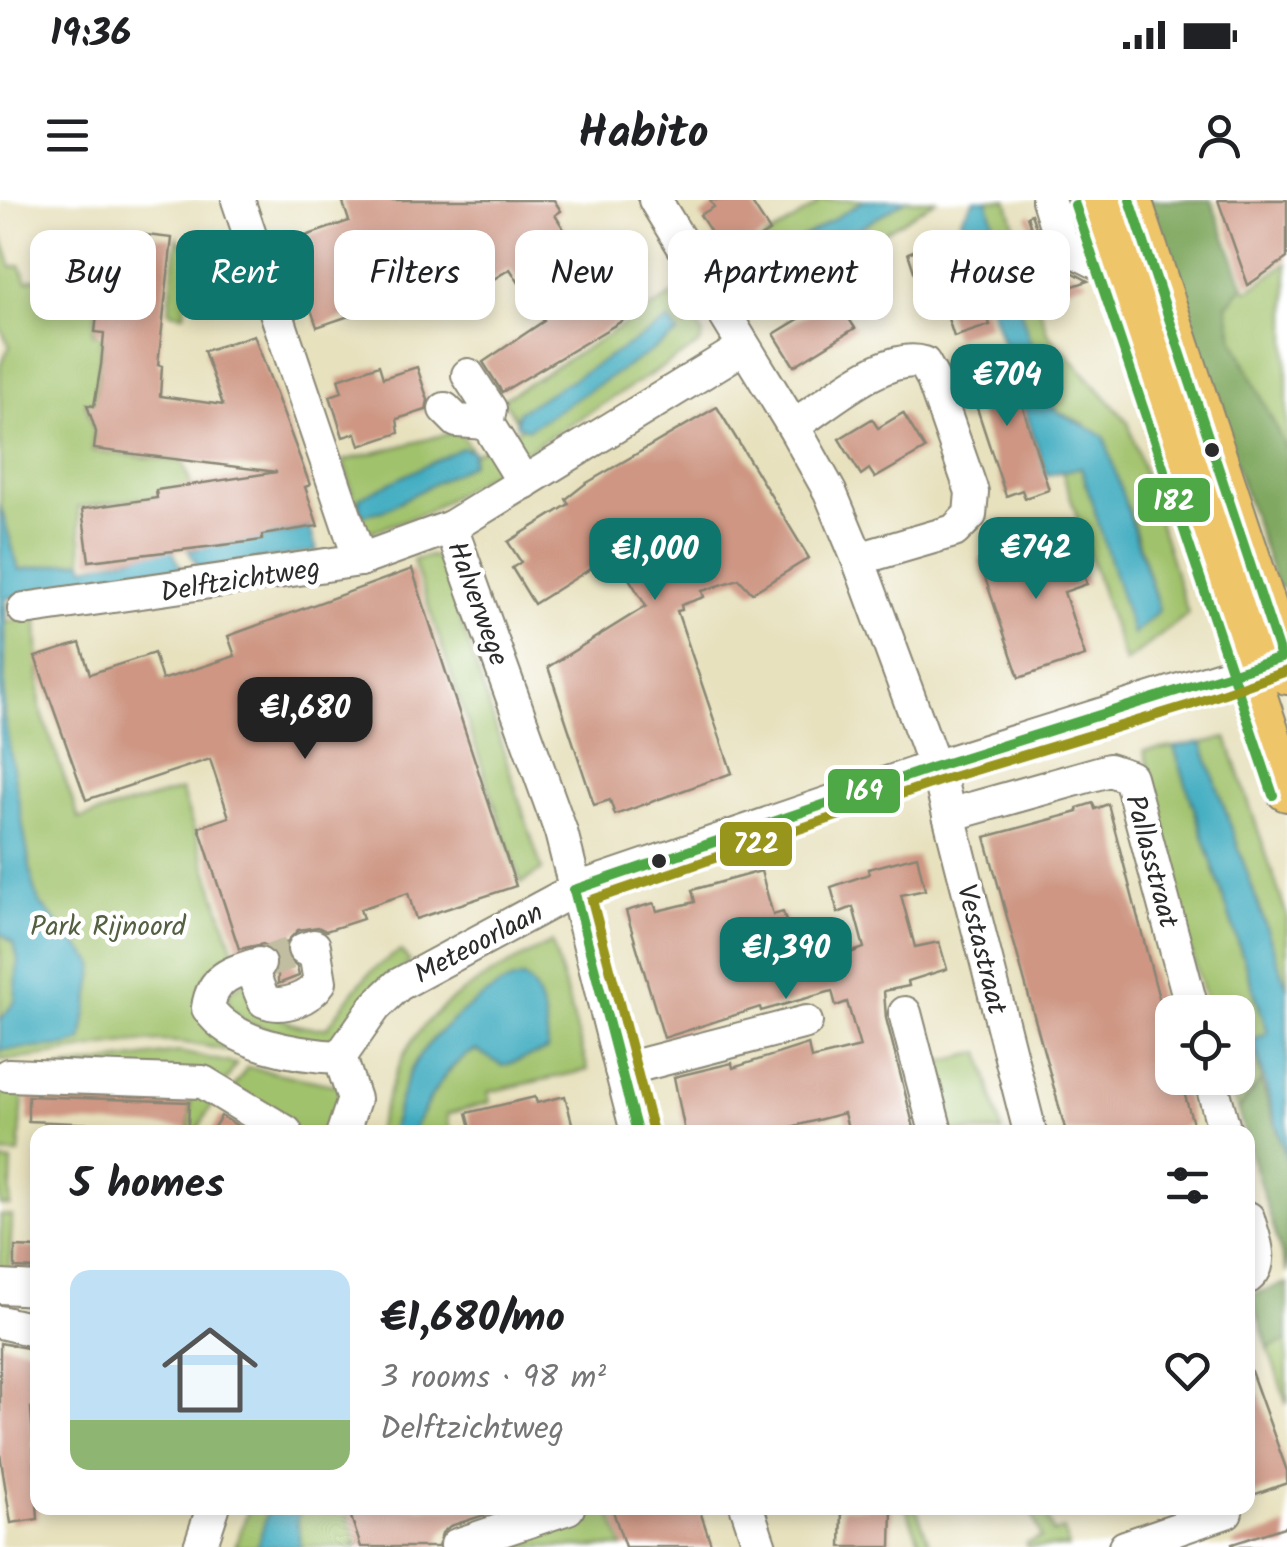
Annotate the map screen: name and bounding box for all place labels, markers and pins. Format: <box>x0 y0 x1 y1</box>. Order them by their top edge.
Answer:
pin: €704 <box>948 344 1066 429</box>
unlabelled marker <box>1202 440 1222 460</box>
pin: €742 <box>977 517 1095 602</box>
pin: €1,000 <box>574 518 736 603</box>
pin: €1,680 <box>224 677 386 762</box>
unlabelled marker <box>649 851 669 871</box>
pin: €1,390 <box>705 917 867 1002</box>

